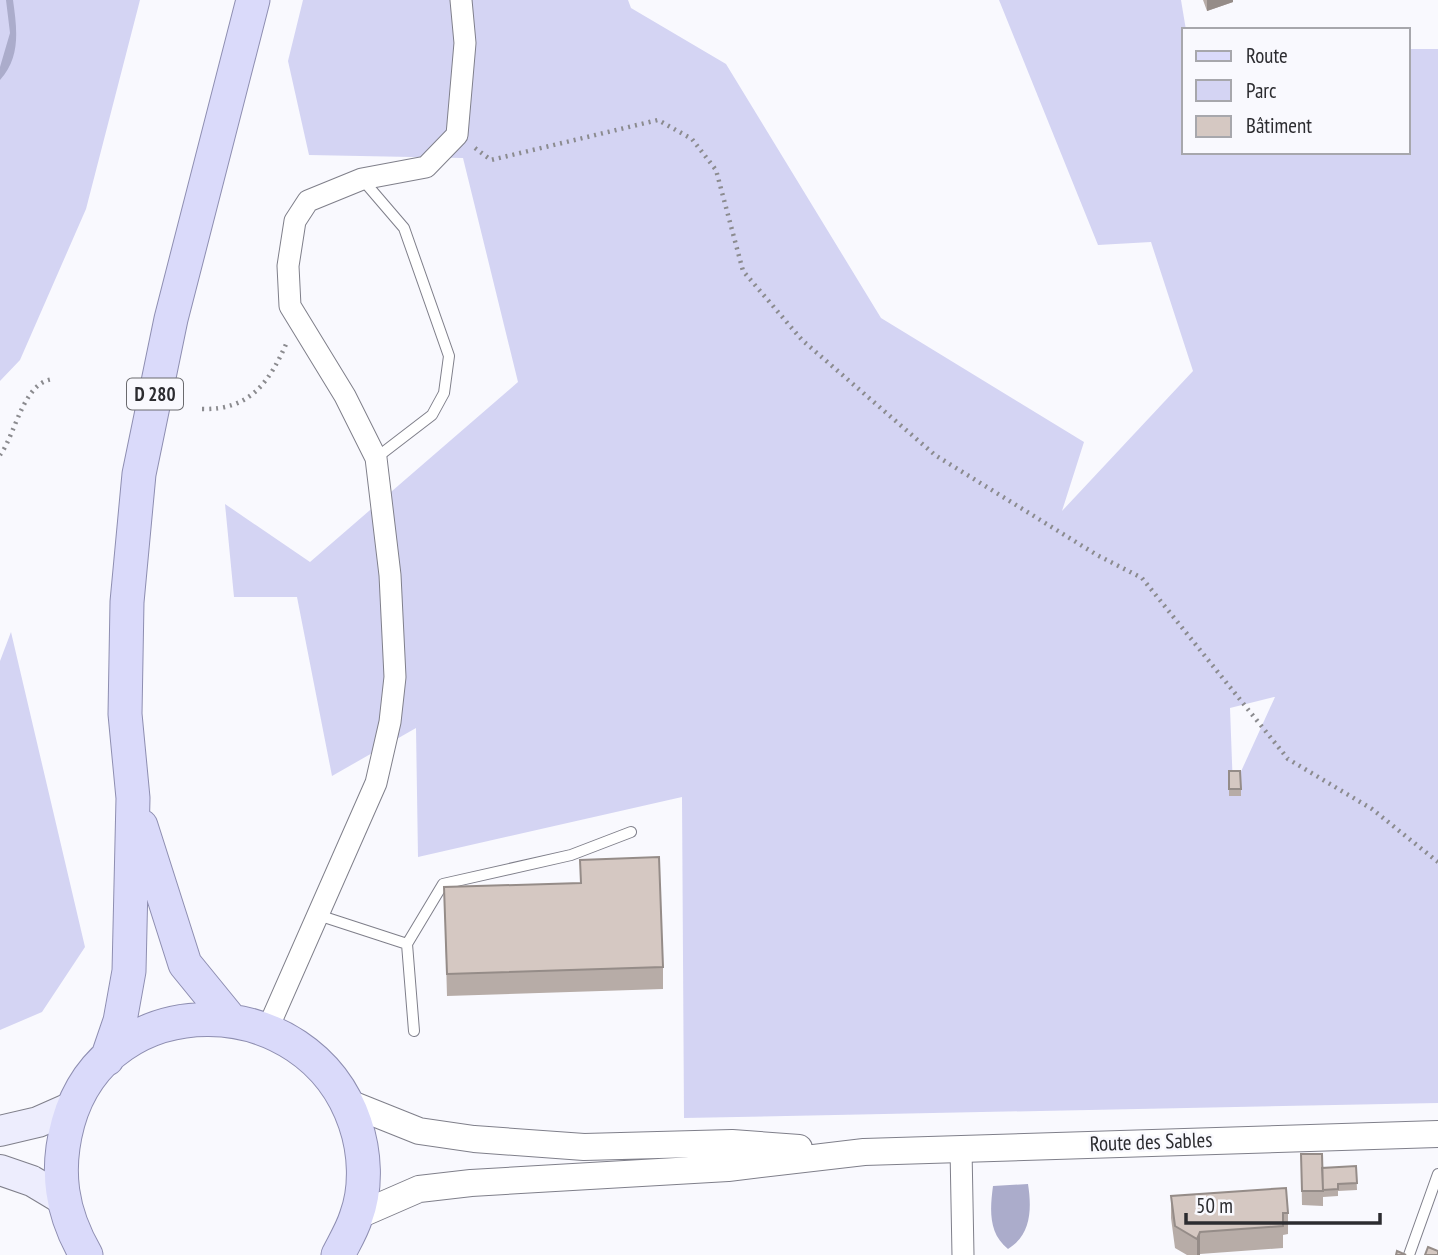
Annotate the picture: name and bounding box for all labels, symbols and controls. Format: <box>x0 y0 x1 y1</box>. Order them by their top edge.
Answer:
legend <box>1182 28 1410 154</box>
text: Route <box>1246 42 1288 69</box>
text: Parc <box>1246 77 1277 104</box>
text: Bâtiment <box>1246 112 1312 139</box>
road number: D 280 <box>127 378 183 410</box>
street label: Route des Sables <box>1089 1126 1213 1157</box>
scale bar <box>1186 1182 1380 1226</box>
text: 50 m <box>1196 1192 1233 1219</box>

